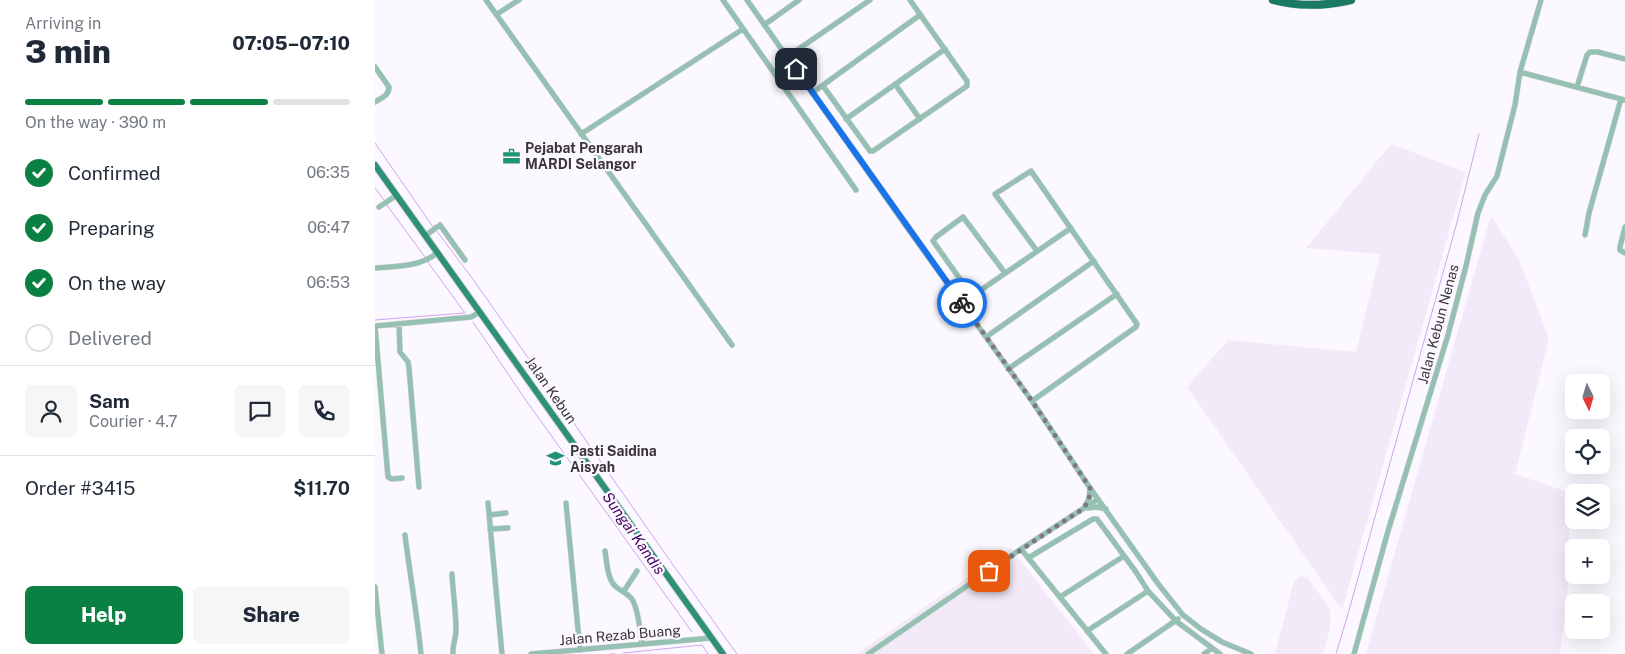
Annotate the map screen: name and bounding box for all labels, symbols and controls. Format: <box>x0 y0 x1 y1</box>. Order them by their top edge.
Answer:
text: Arriving in <box>25 14 101 33</box>
text: 07:05–07:10 <box>232 32 350 54</box>
text: 3 min <box>25 33 111 70</box>
pin <box>775 48 817 90</box>
icon: home <box>782 55 810 83</box>
text: On the way · 390 m <box>25 113 166 132</box>
place label: Pejabat Pengarah MARDI Selangor <box>525 140 643 172</box>
office icon: Pejabat Pengarah MARDI Selangor <box>501 146 521 166</box>
icon: check <box>25 159 53 187</box>
text: Confirmed <box>68 162 161 184</box>
text: 06:35 <box>306 163 350 182</box>
icon: check <box>25 214 53 242</box>
text: Preparing <box>68 217 155 239</box>
text: 06:47 <box>307 218 350 237</box>
street label: Jalan Kebun Nenas <box>1414 263 1462 385</box>
icon: check <box>25 269 53 297</box>
text: On the way <box>68 272 166 294</box>
text: 06:53 <box>306 273 350 292</box>
courier <box>937 278 987 328</box>
icon: bike <box>948 289 976 317</box>
text: Delivered <box>68 327 152 349</box>
street label: Jalan Kebun <box>522 353 580 427</box>
north arrow <box>1565 374 1610 419</box>
map controls <box>1565 374 1610 639</box>
button: person <box>25 385 77 437</box>
button: chat <box>234 385 286 437</box>
button: phone <box>298 385 350 437</box>
text: Sam <box>89 390 130 412</box>
text: Courier · 4.7 <box>89 412 178 431</box>
button: locate <box>1565 429 1610 474</box>
place label: Pasti Saidina Aisyah <box>570 443 657 475</box>
school or university icon: Pasti Saidina Aisyah <box>546 449 566 469</box>
text: Order #3415 <box>25 477 135 499</box>
text: $11.70 <box>293 477 350 499</box>
button: layers <box>1565 484 1610 529</box>
water label: Sungai Kandis <box>599 489 669 577</box>
button: + <box>1565 539 1610 584</box>
pin <box>968 550 1010 592</box>
icon: bag <box>975 557 1003 585</box>
button: Help <box>25 586 183 644</box>
button: Share <box>193 586 350 644</box>
button: − <box>1565 594 1610 639</box>
street label: Jalan Rezab Buang <box>559 622 682 648</box>

